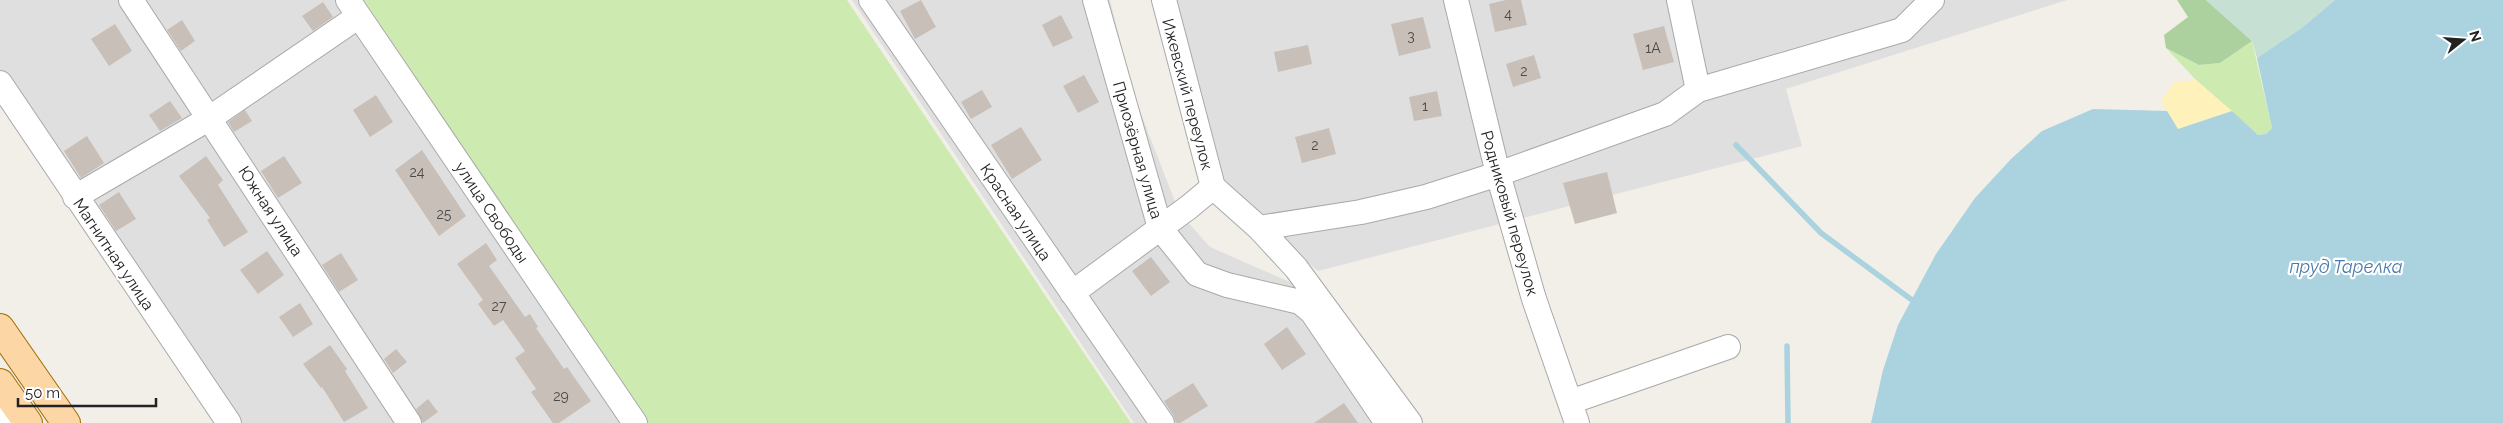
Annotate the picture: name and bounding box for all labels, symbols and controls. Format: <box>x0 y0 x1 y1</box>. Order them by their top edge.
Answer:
house number: 4 <box>1504 6 1512 22</box>
north arrow <box>2438 15 2488 65</box>
street label: Ижевский переулок <box>1158 16 1217 172</box>
house number: 3 <box>1407 28 1415 44</box>
text: N <box>2466 29 2485 44</box>
house number: 1А <box>1645 40 1661 56</box>
house number: 2 <box>1520 63 1528 79</box>
street label: Приозёрная улица <box>1109 79 1166 221</box>
house number: 1 <box>1422 98 1428 114</box>
street label: Родниковый переулок <box>1477 128 1542 298</box>
house number: 2 <box>1311 137 1319 153</box>
street label: улица Свободы <box>451 158 532 266</box>
street label: Красная улица <box>976 160 1055 264</box>
street label: Южная улица <box>234 163 307 260</box>
house number: 24 <box>410 164 425 180</box>
street label: Магнитная улица <box>69 195 158 314</box>
house number: 25 <box>437 206 452 222</box>
water label: пруд Тарелка <box>2289 256 2403 277</box>
house number: 27 <box>492 298 507 314</box>
scale bar <box>18 376 155 408</box>
text: 50 m <box>25 384 60 402</box>
house number: 29 <box>553 388 569 404</box>

